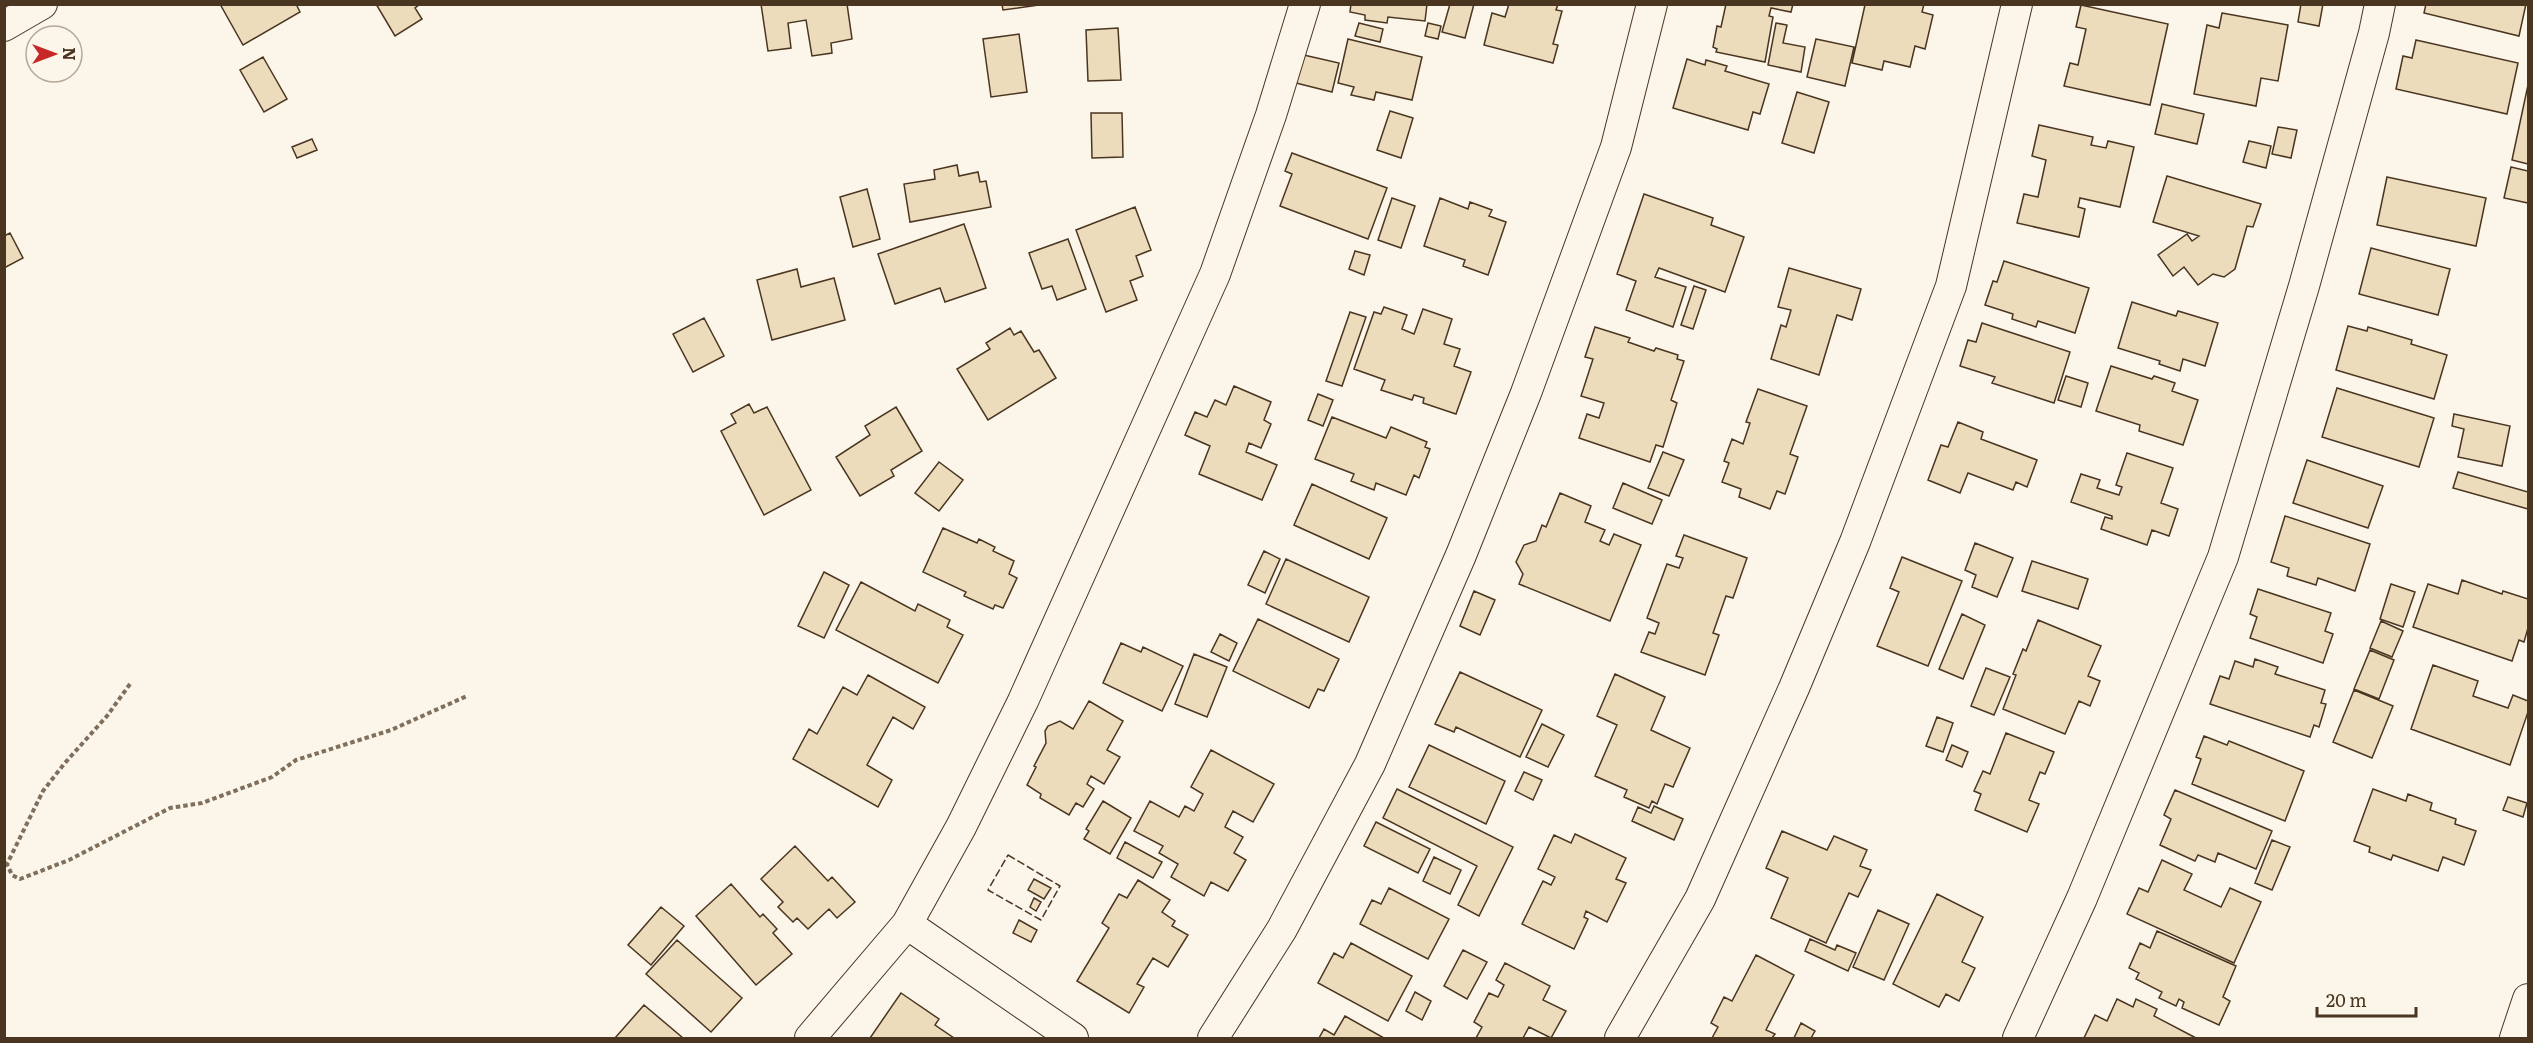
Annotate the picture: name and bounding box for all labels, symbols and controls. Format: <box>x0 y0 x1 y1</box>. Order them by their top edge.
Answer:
north arrow <box>24 24 84 84</box>
text: N <box>58 47 82 61</box>
scale bar <box>2317 980 2416 1018</box>
text: 20 m <box>2326 986 2367 1013</box>

